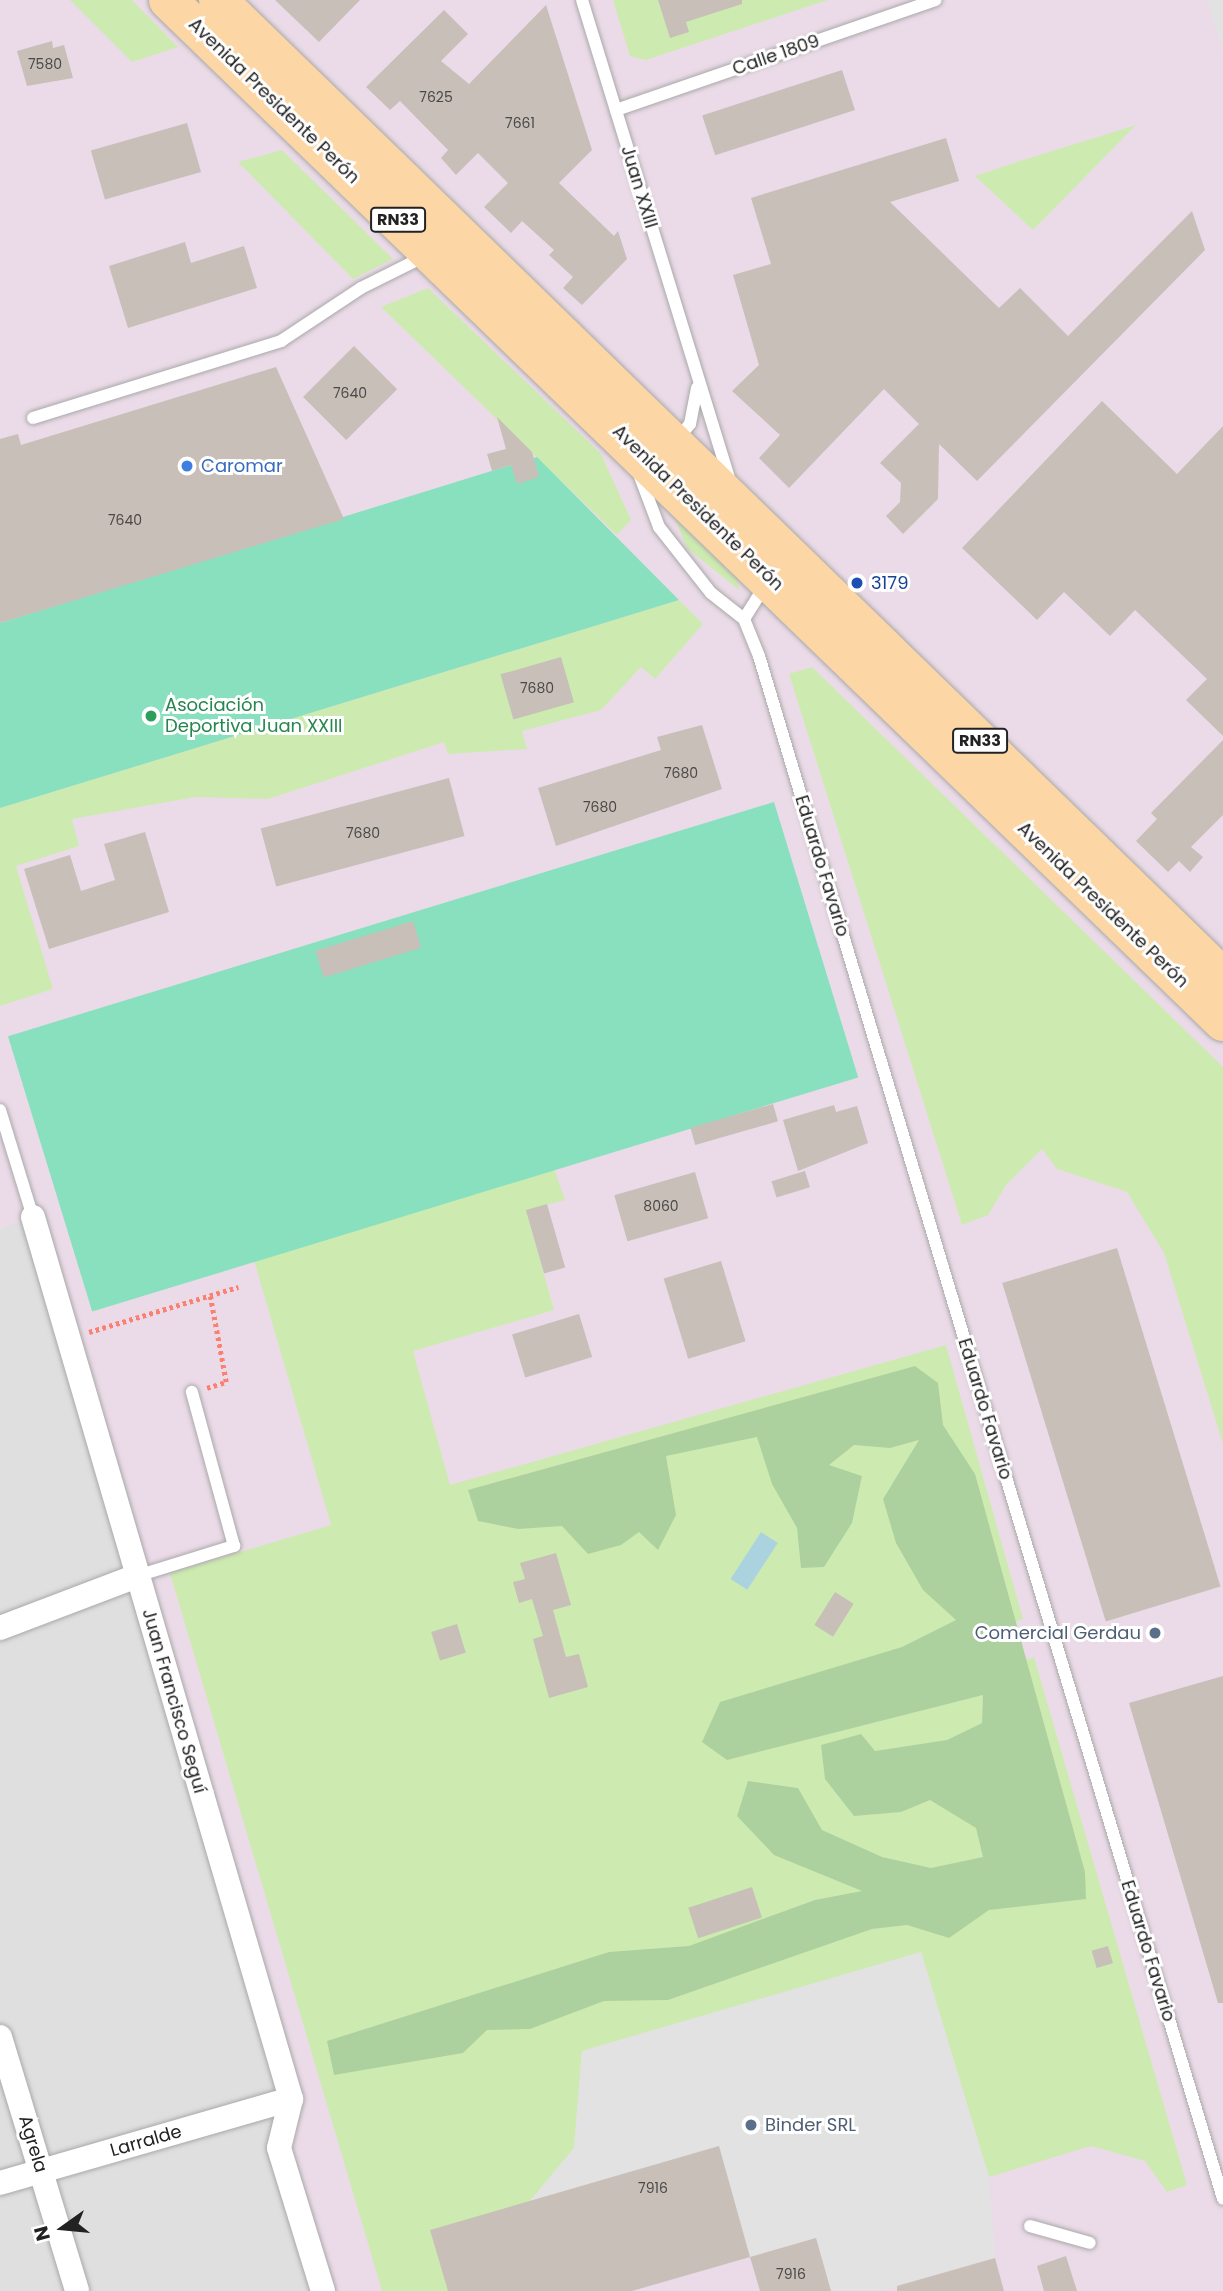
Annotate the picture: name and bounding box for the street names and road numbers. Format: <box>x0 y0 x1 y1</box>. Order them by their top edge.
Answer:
street label: Avenida Presidente Perón <box>184 14 364 188</box>
street label: Calle 1809 <box>730 30 822 80</box>
street label: Juan XXIII <box>616 143 662 231</box>
road number: RN33 <box>370 208 426 232</box>
street label: Avenida Presidente Perón <box>608 421 788 595</box>
road number: RN33 <box>952 728 1008 754</box>
street label: Eduardo Favario <box>790 793 854 939</box>
street label: Avenida Presidente Perón <box>1013 818 1193 992</box>
street label: Eduardo Favario <box>953 1336 1017 1482</box>
street label: Juan Francisco Seguí <box>137 1606 211 1796</box>
street label: Eduardo Favario <box>1116 1878 1180 2024</box>
street label: Agrela <box>14 2113 52 2175</box>
street label: Larralde <box>108 2121 184 2161</box>

